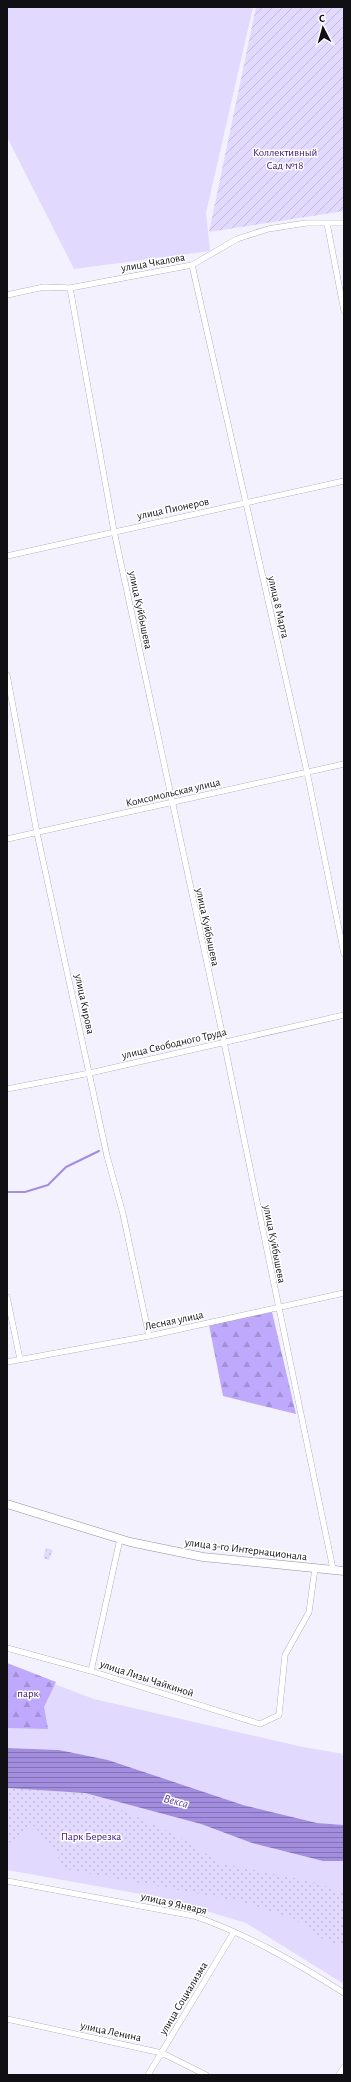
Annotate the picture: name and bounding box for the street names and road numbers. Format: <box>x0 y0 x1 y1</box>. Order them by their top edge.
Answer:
street label: улица Чкалова <box>119 251 186 274</box>
street label: улица Пионеров <box>135 496 210 522</box>
street label: улица Куйбышева <box>127 569 154 650</box>
street label: улица 8 Марта <box>266 574 291 639</box>
street label: Комсомольская улица <box>125 776 221 809</box>
street label: улица Куйбышева <box>194 886 221 967</box>
street label: улица Кирова <box>73 972 96 1035</box>
street label: улица Свободного Труда <box>120 1026 228 1061</box>
street label: улица Куйбышева <box>261 1203 287 1284</box>
street label: Лесная улица <box>144 1309 204 1332</box>
street label: улица 3-го Интернационала <box>183 1536 308 1562</box>
street label: улица Лизы Чайкиной <box>98 1658 195 1699</box>
street label: улица 9 Января <box>139 1890 208 1916</box>
street label: улица Социализма <box>157 1960 209 2037</box>
street label: улица Ленина <box>79 2019 142 2043</box>

